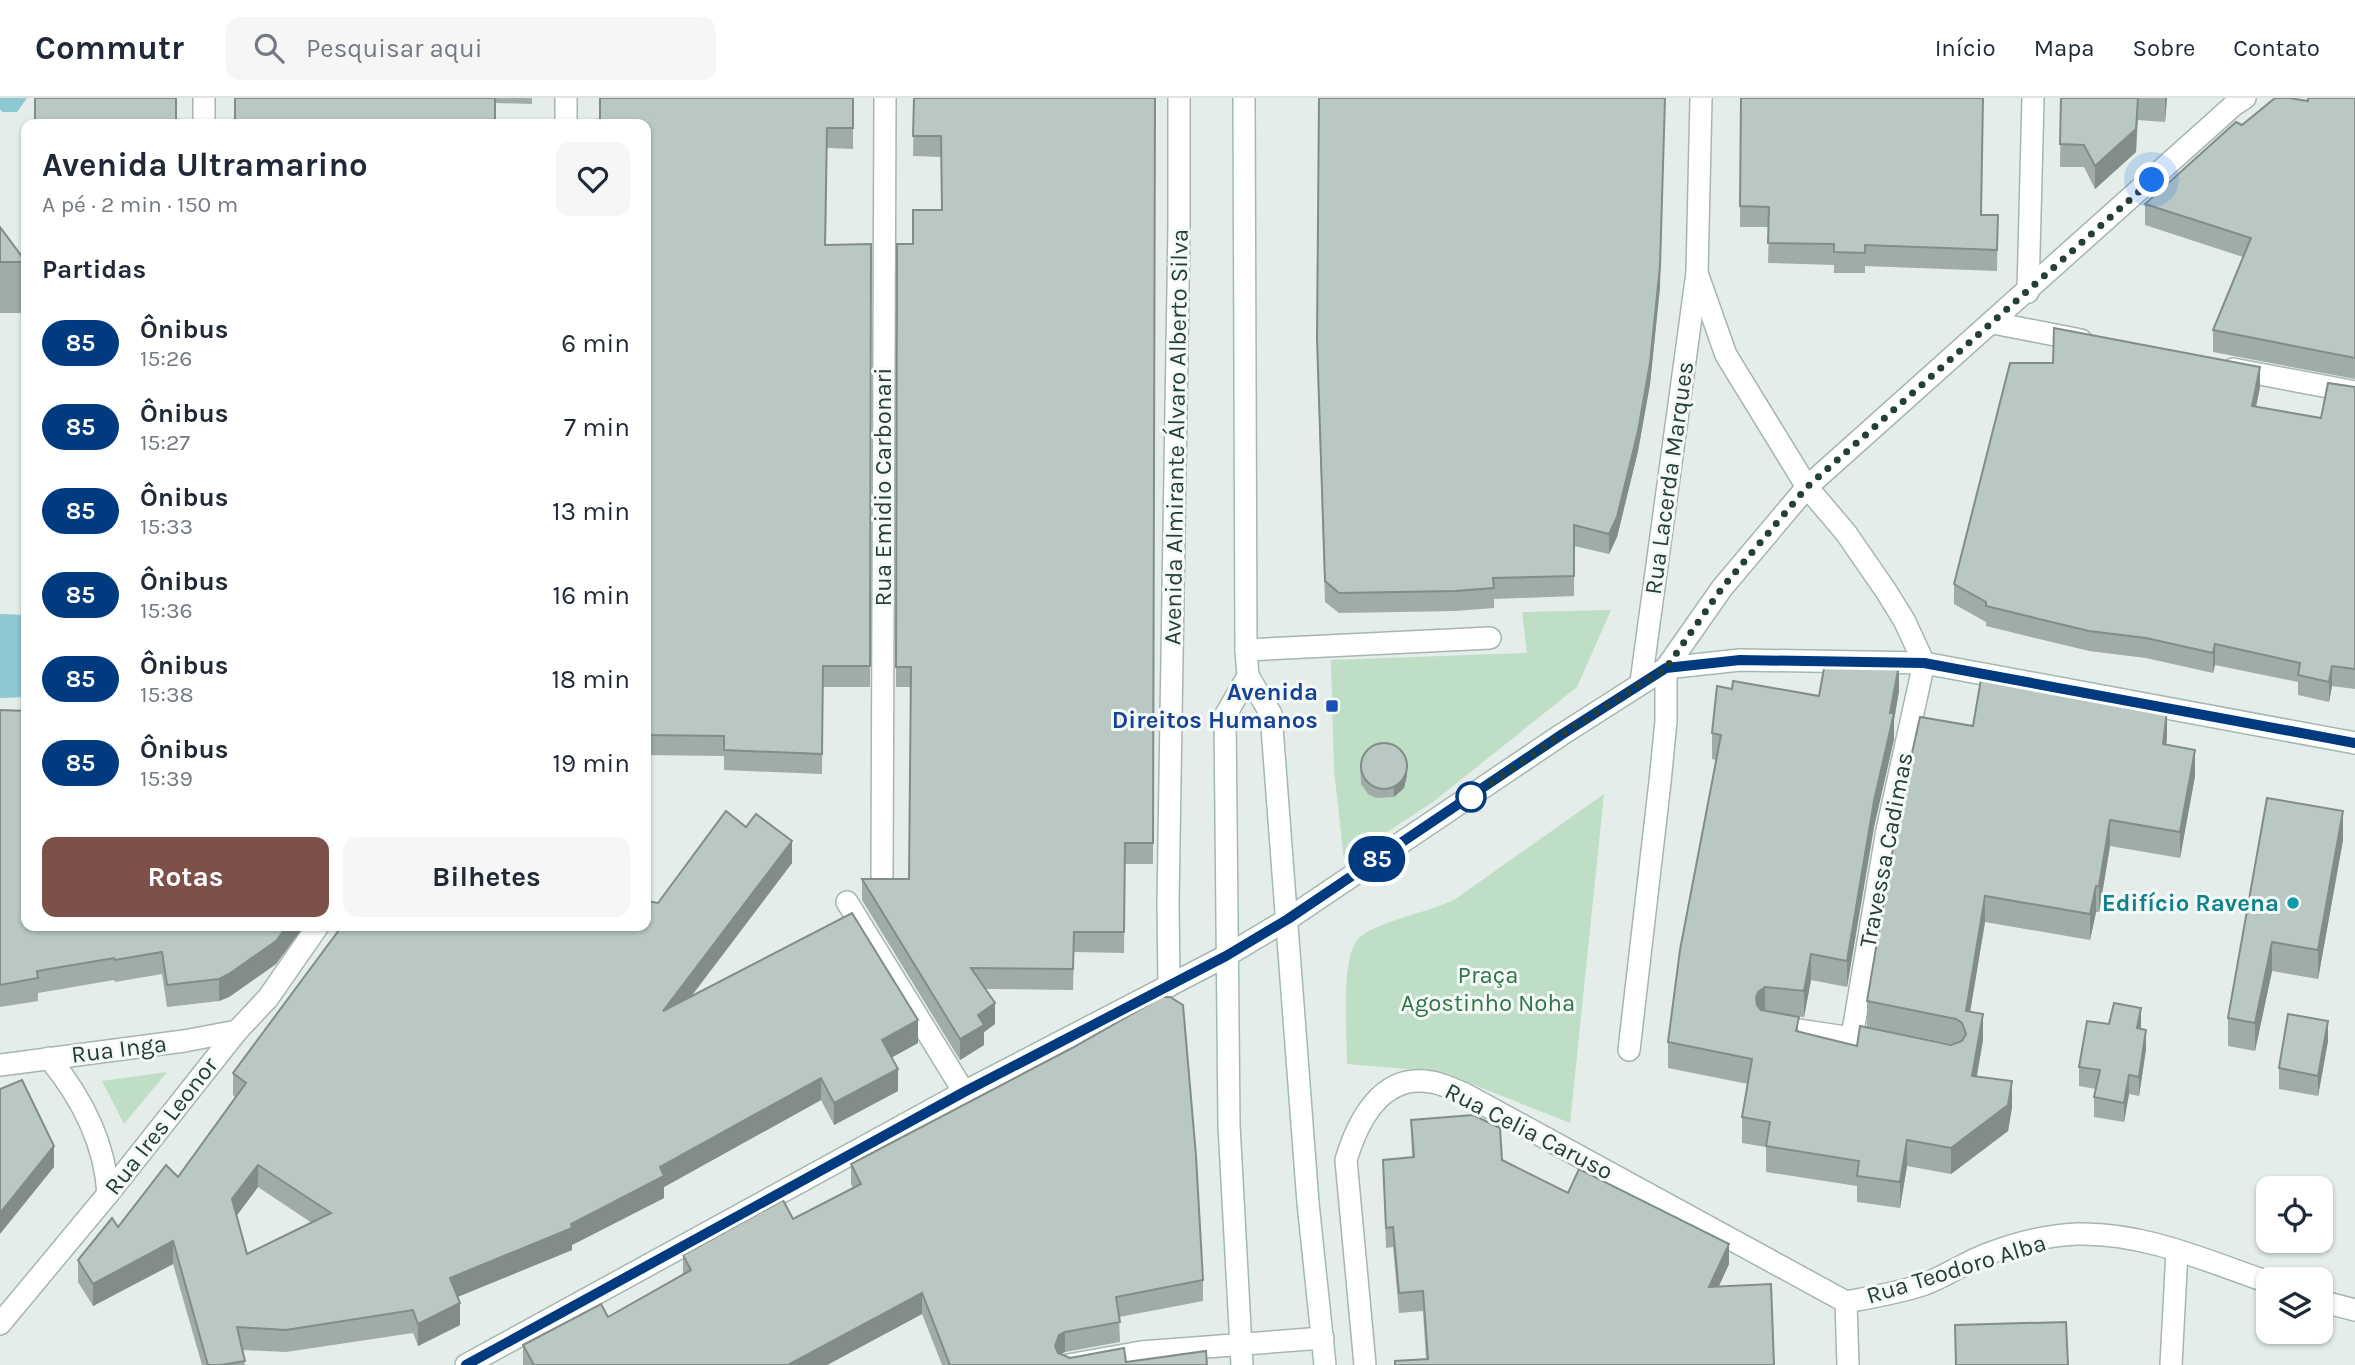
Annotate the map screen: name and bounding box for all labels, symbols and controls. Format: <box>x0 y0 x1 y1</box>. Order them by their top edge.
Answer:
search box <box>226 17 716 80</box>
text: Commutr <box>35 29 184 67</box>
icon: search <box>250 29 288 67</box>
text: Pesquisar aqui <box>306 33 483 64</box>
text: Início <box>1935 34 1996 62</box>
text: Mapa <box>2034 34 2094 62</box>
text: Sobre <box>2132 34 2195 62</box>
text: Contato <box>2233 34 2320 62</box>
button: heart <box>556 142 630 216</box>
text: Avenida Ultramarino <box>42 146 368 184</box>
your location <box>2134 162 2169 197</box>
text: A pé · 2 min · 150 m <box>42 191 238 218</box>
street label: Avenida Almirante Álvaro Alberto Silva <box>1157 229 1194 645</box>
text: Partidas <box>42 254 146 285</box>
text: Ônibus <box>140 314 228 345</box>
text: 6 min <box>561 328 630 359</box>
text: 85 <box>66 329 95 357</box>
text: 15:26 <box>140 345 192 372</box>
street label: Rua Lacerda Marques <box>1639 360 1699 596</box>
street label: Rua Emidio Carbonari <box>869 368 897 606</box>
text: Ônibus <box>140 398 228 429</box>
text: 7 min <box>564 412 630 443</box>
text: 85 <box>66 413 95 441</box>
text: 15:27 <box>140 429 190 456</box>
text: Ônibus <box>140 482 228 513</box>
text: 13 min <box>552 496 630 527</box>
text: 85 <box>66 497 95 525</box>
text: 15:33 <box>140 513 193 540</box>
text: Ônibus <box>140 566 228 597</box>
text: 16 min <box>553 580 630 611</box>
text: 85 <box>66 581 95 609</box>
text: 15:36 <box>140 597 193 624</box>
text: Ônibus <box>140 650 228 681</box>
text: 18 min <box>551 664 630 695</box>
text: 85 <box>66 665 95 693</box>
place label: Avenida Direitos Humanos <box>1112 678 1318 734</box>
text: 15:38 <box>140 681 194 708</box>
marker: Avenida Direitos Humanos <box>1324 698 1340 714</box>
text: Ônibus <box>140 734 228 765</box>
text: 19 min <box>552 748 630 779</box>
text: 85 <box>66 749 95 777</box>
street label: Travessa Cadimas <box>1853 750 1919 950</box>
text: 15:39 <box>140 765 193 792</box>
unlabelled marker <box>1456 782 1486 812</box>
line badge: 85 <box>1346 836 1408 882</box>
button: Rotas <box>42 837 329 917</box>
button: Bilhetes <box>343 837 630 917</box>
text: 85 <box>1362 845 1392 873</box>
place label: Edifício Ravena <box>2102 889 2279 917</box>
marker: Edifício Ravena <box>2285 895 2301 911</box>
park label: Praça Agostinho Noha <box>1401 961 1575 1017</box>
street label: Rua Inga <box>70 1029 168 1069</box>
street label: Rua Ires Leonor <box>99 1051 224 1200</box>
street label: Rua Celia Caruso <box>1440 1077 1618 1185</box>
map controls <box>2256 1176 2333 1344</box>
button: locate <box>2256 1176 2333 1253</box>
street label: Rua Teodoro Alba <box>1863 1228 2049 1310</box>
button: layers <box>2256 1267 2333 1344</box>

